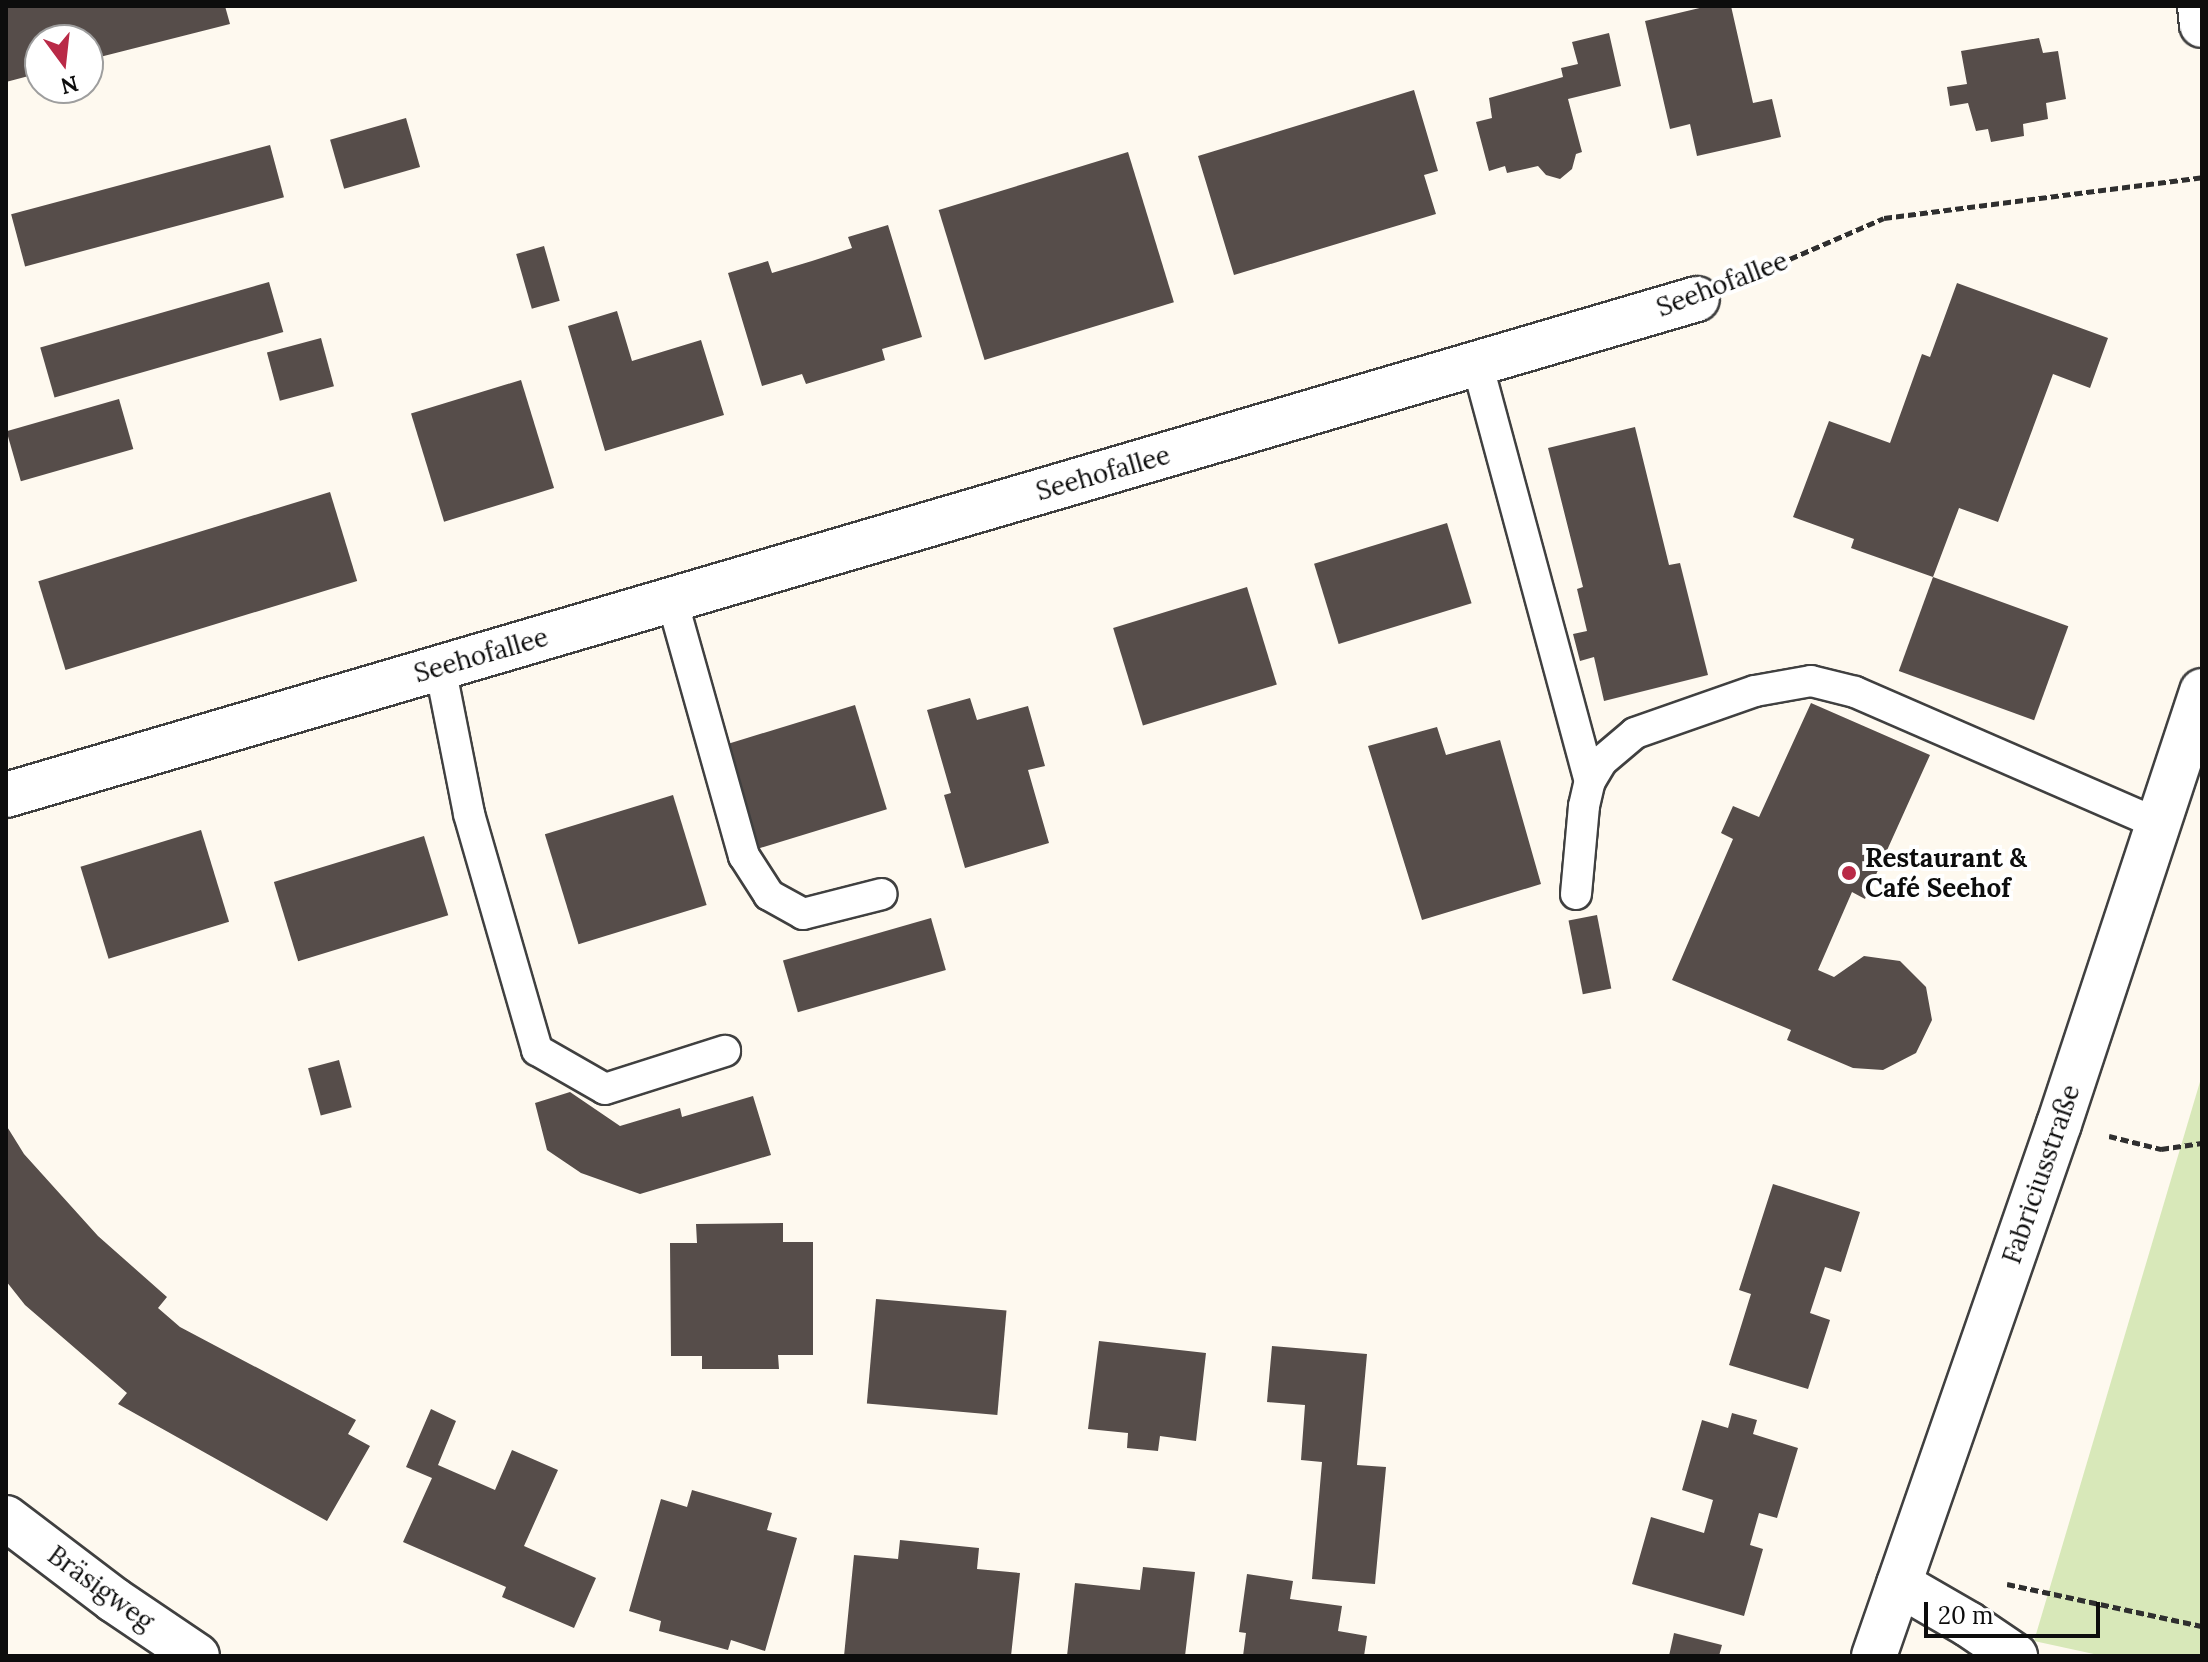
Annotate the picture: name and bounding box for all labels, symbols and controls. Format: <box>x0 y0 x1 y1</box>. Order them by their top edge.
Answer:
north arrow <box>24 24 104 104</box>
text: N <box>58 70 82 101</box>
street label: Seehofallee <box>1652 245 1792 323</box>
street label: Seehofallee <box>1032 439 1174 507</box>
street label: Seehofallee <box>410 621 552 689</box>
place label: Restaurant & Café Seehof <box>1865 842 2027 904</box>
marker: Restaurant & Café Seehof <box>1840 864 1858 882</box>
street label: Fabriciusstraße <box>1996 1080 2086 1268</box>
street label: Bräsigweg <box>42 1539 160 1637</box>
scale bar <box>1928 1586 2104 1636</box>
text: 20 m <box>1938 1600 1994 1631</box>

